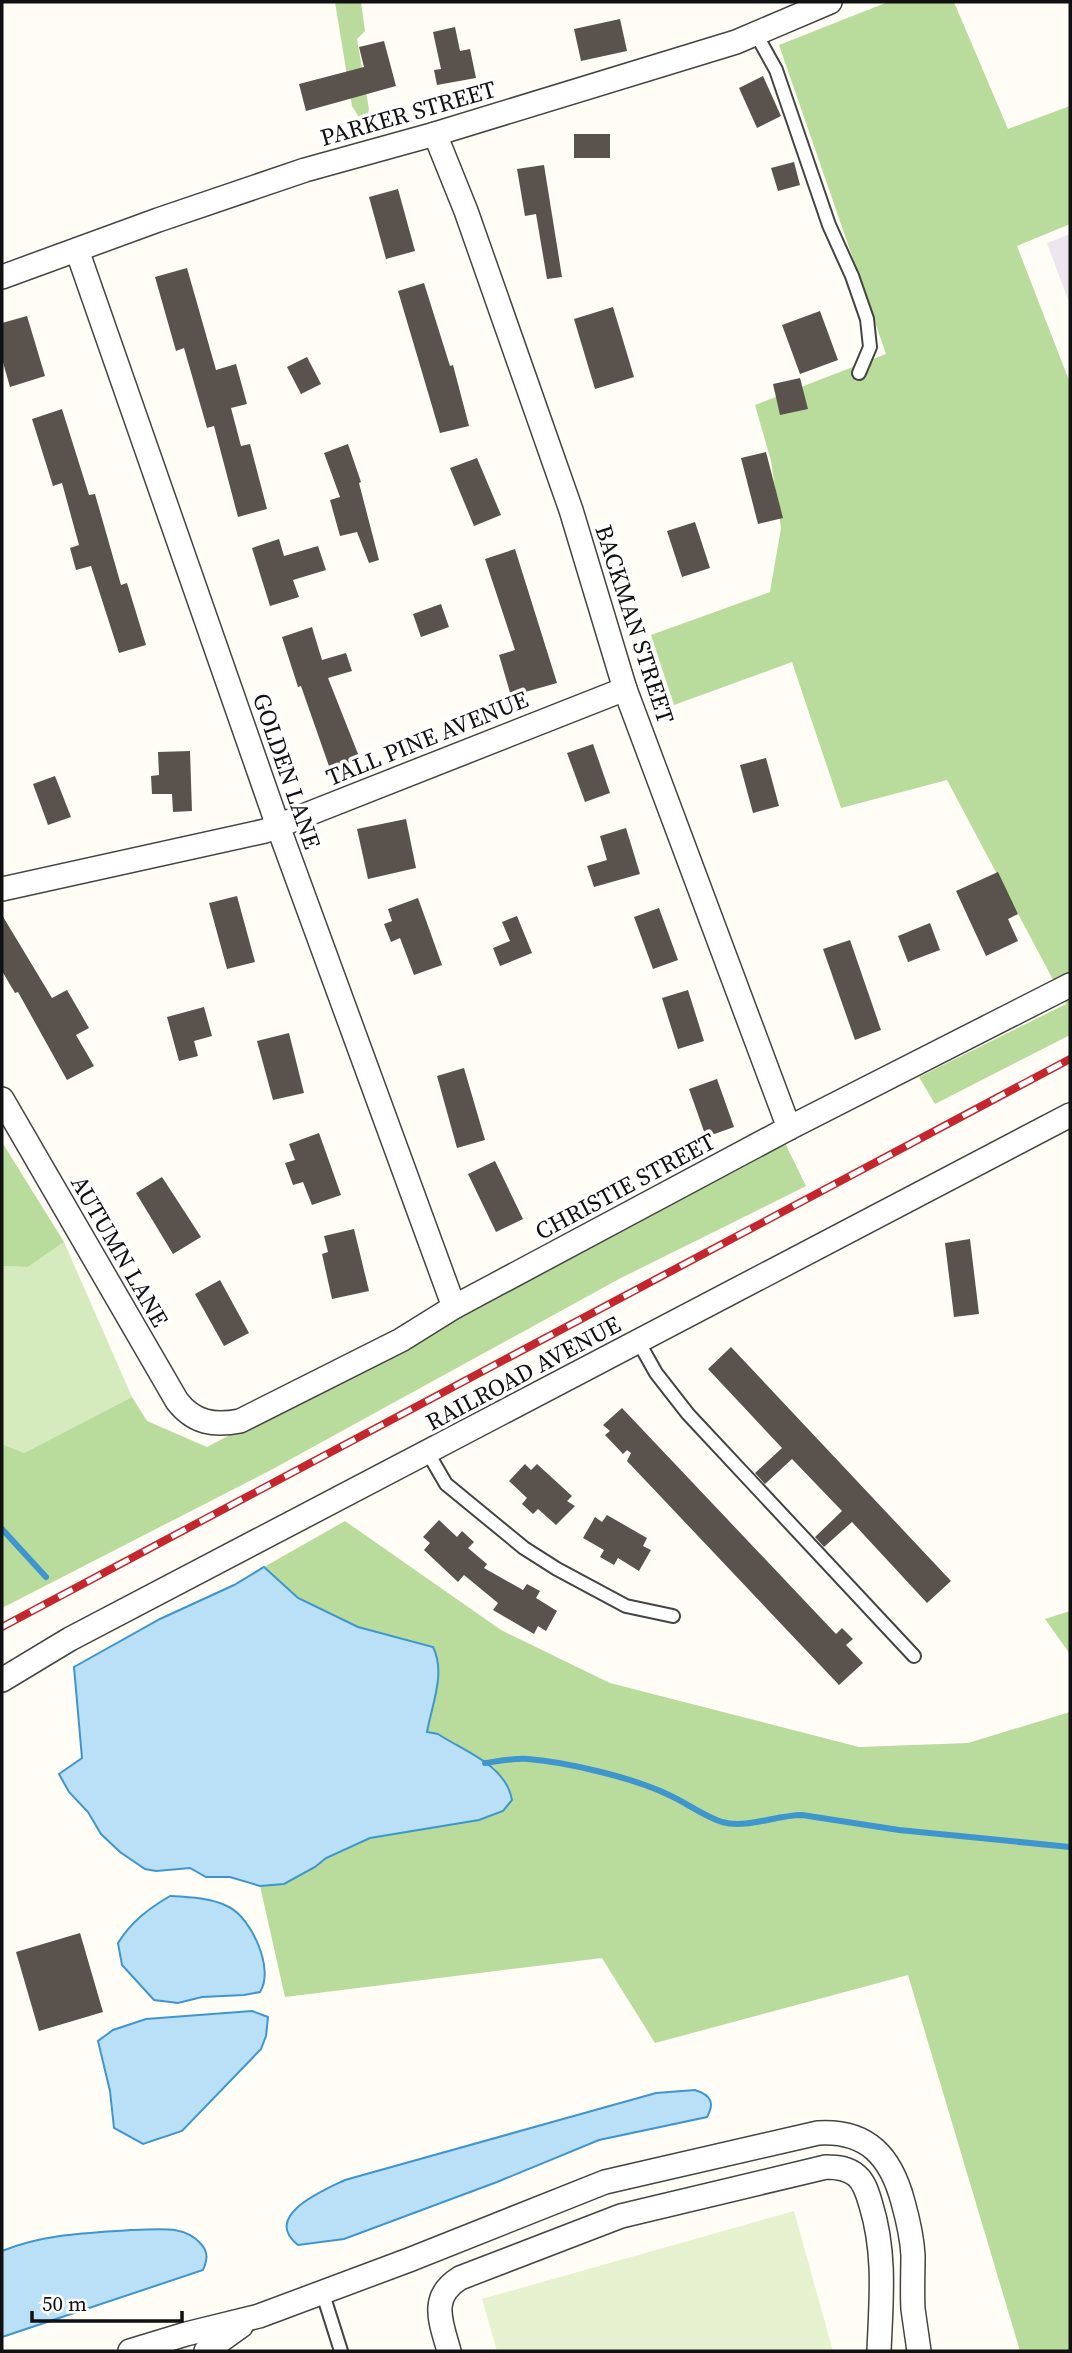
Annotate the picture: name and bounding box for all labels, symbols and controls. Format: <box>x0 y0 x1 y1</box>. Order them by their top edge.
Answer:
street label: PARKER STREET <box>316 72 500 154</box>
street label: BACKMAN STREET <box>587 521 683 728</box>
street label: TALL PINE AVENUE <box>321 682 533 794</box>
street label: GOLDEN LANE <box>245 689 329 853</box>
street label: CHRISTIE STREET <box>529 1124 721 1247</box>
street label: AUTUMN LANE <box>63 1169 177 1333</box>
street label: RAILROAD AVENUE <box>420 1308 626 1438</box>
scale bar <box>32 2280 182 2324</box>
text: 50 m <box>42 2289 87 2318</box>

